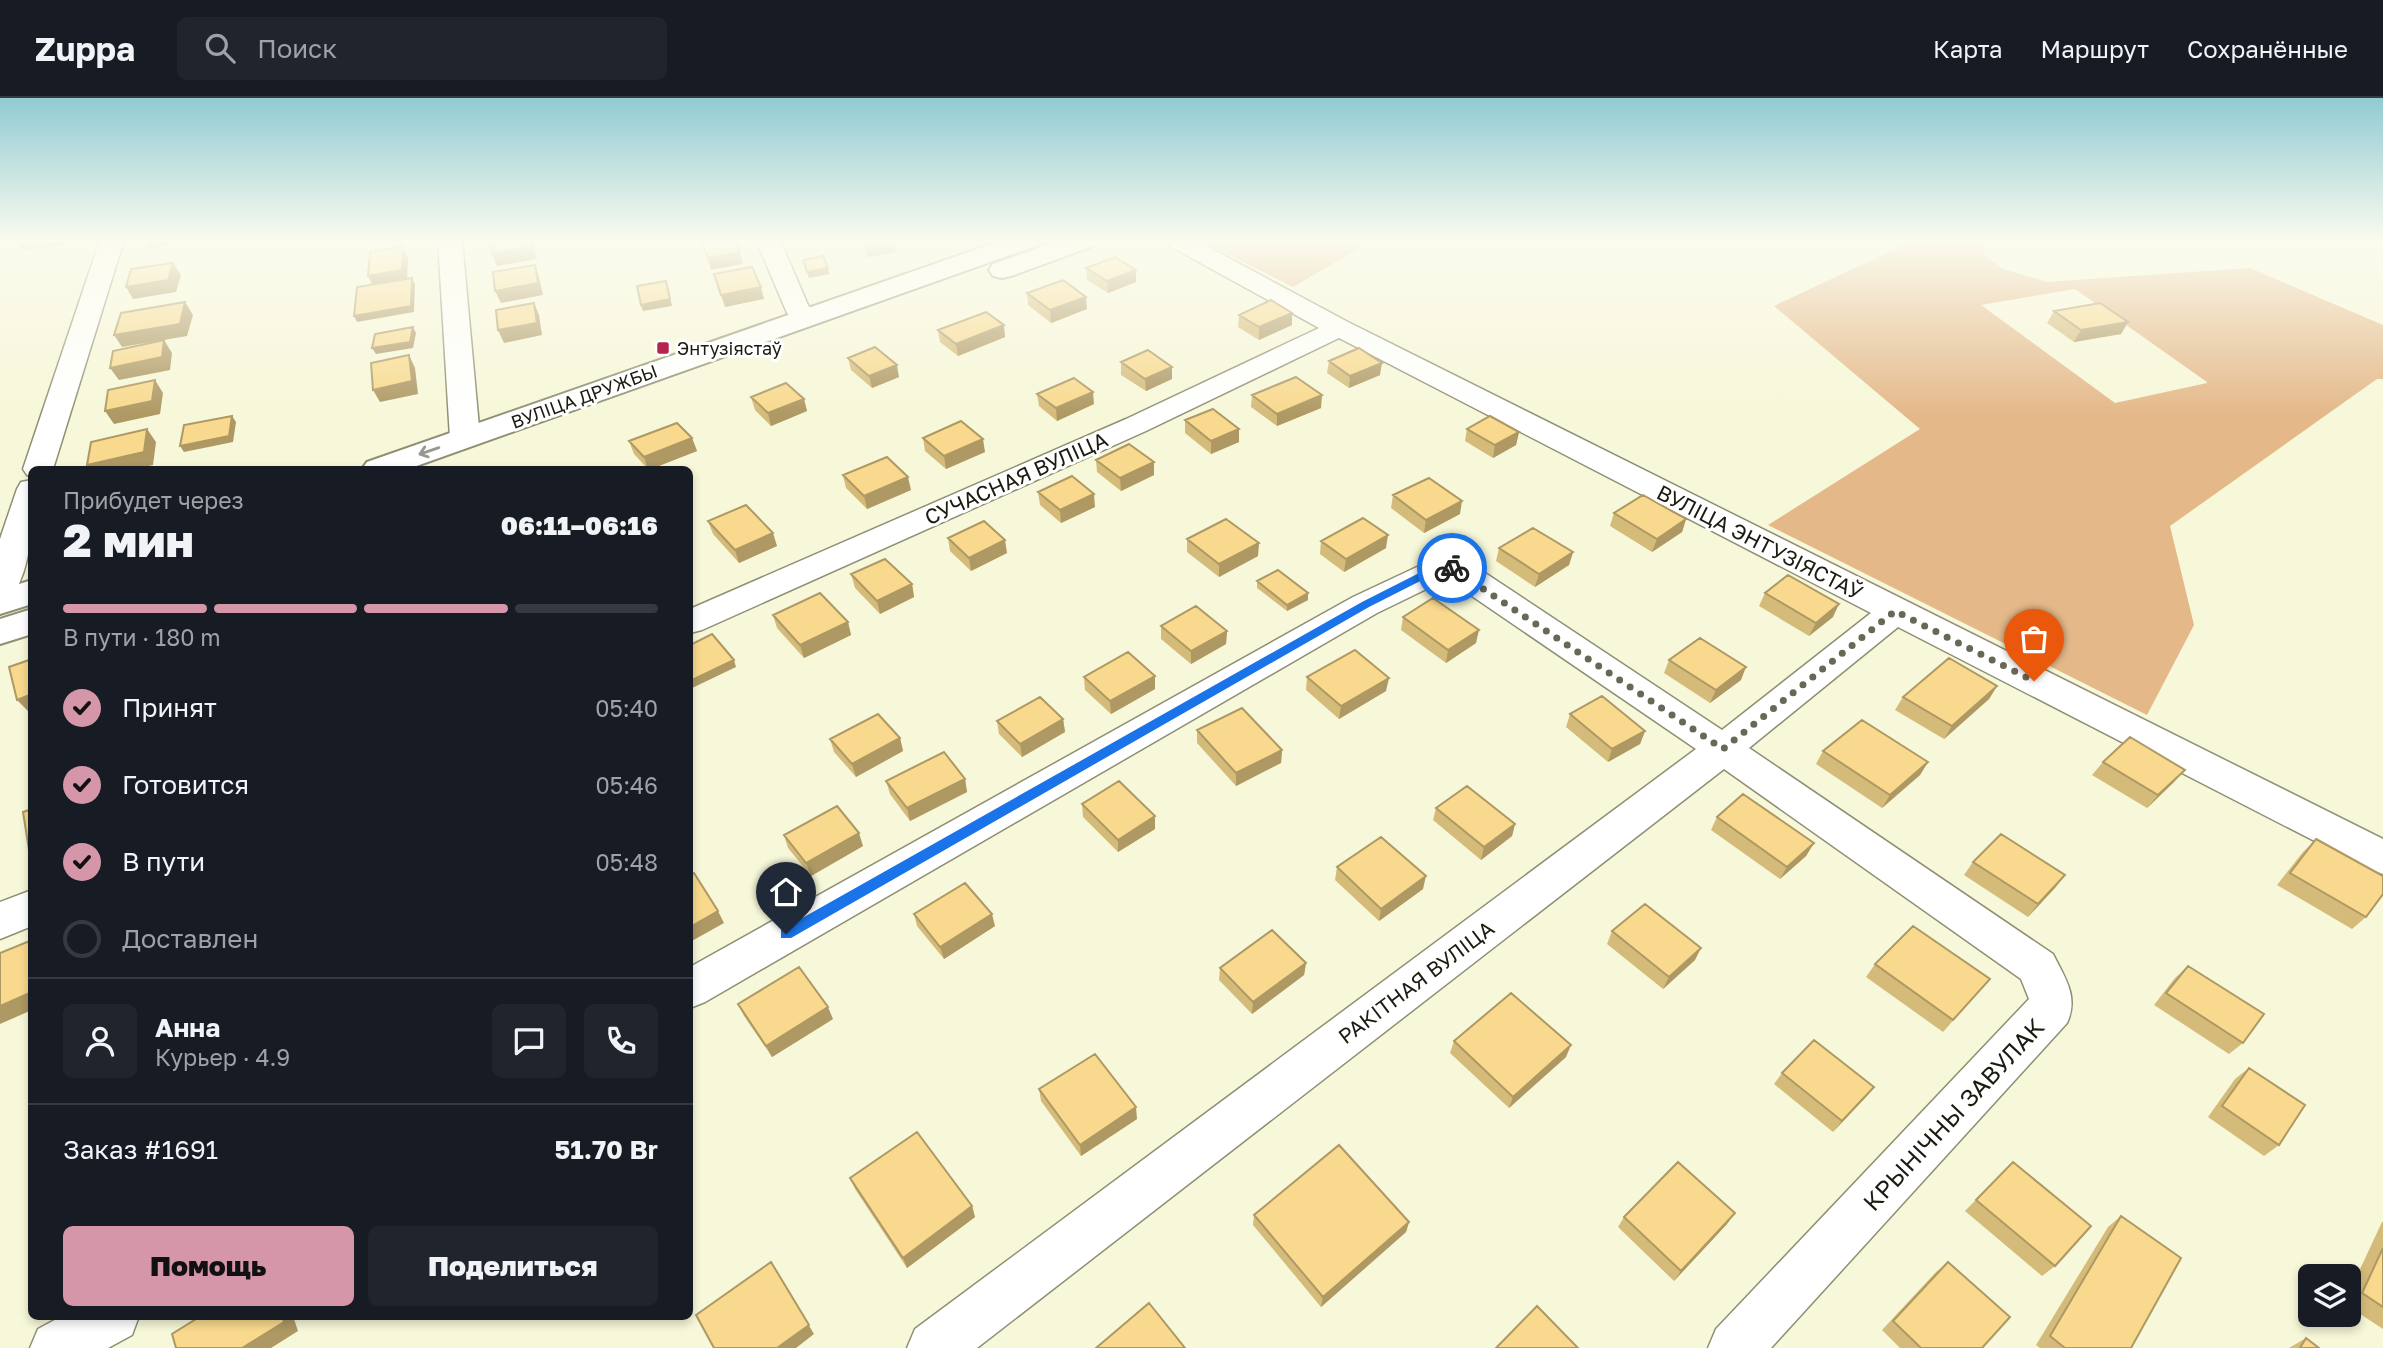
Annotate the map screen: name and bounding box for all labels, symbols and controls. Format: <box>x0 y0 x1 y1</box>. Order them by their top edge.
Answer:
search box <box>177 17 667 80</box>
text: Zuppa <box>35 29 135 68</box>
icon: search <box>201 29 239 67</box>
text: Поиск <box>257 33 337 64</box>
text: Карта <box>1933 34 2003 63</box>
text: Маршрут <box>2041 34 2149 63</box>
text: Сохранённые <box>2187 34 2348 63</box>
place label: Энтузіястаў <box>677 337 782 359</box>
marker: Энтузіястаў <box>655 340 671 356</box>
street label: ВУЛІЦА ДРУЖБЫ <box>508 359 660 433</box>
street label: СУЧАСНАЯ ВУЛІЦА <box>920 426 1112 530</box>
one-way arrow <box>419 446 441 458</box>
street label: ВУЛІЦА ЭНТУЗІЯСТАЎ <box>1653 479 1867 605</box>
text: Прибудет через <box>63 486 244 514</box>
text: 06:11–06:16 <box>501 510 658 541</box>
text: 2 мин <box>63 512 194 567</box>
courier <box>1417 533 1487 603</box>
icon: bike <box>1433 549 1471 587</box>
pin <box>2004 609 2064 681</box>
icon: bag <box>2015 620 2053 658</box>
text: В пути · 180 m <box>63 623 221 651</box>
icon: check <box>63 689 101 727</box>
text: Принят <box>122 692 217 723</box>
text: 05:40 <box>595 694 658 722</box>
icon: check <box>63 766 101 804</box>
text: Готовится <box>122 769 249 800</box>
text: 05:46 <box>596 771 658 799</box>
icon: check <box>63 843 101 881</box>
text: В пути <box>122 846 205 877</box>
text: 05:48 <box>595 848 658 876</box>
pin <box>756 862 816 934</box>
icon: home <box>767 873 805 911</box>
street label: РАКІТНАЯ ВУЛІЦА <box>1333 915 1499 1049</box>
text: Доставлен <box>122 923 258 954</box>
button: person <box>63 1004 137 1078</box>
button: chat <box>492 1004 566 1078</box>
button: phone <box>584 1004 658 1078</box>
text: Анна <box>155 1012 220 1043</box>
street label: КРЫНІЧНЫ ЗАВУЛАК <box>1856 1012 2050 1216</box>
text: Курьер · 4.9 <box>155 1043 290 1071</box>
text: Заказ #1691 <box>63 1134 218 1165</box>
text: 51.70 Br <box>554 1134 658 1165</box>
button: Помощь <box>63 1226 354 1306</box>
button: Поделиться <box>368 1226 658 1306</box>
map controls <box>2298 1264 2361 1327</box>
button: layers <box>2298 1264 2361 1327</box>

